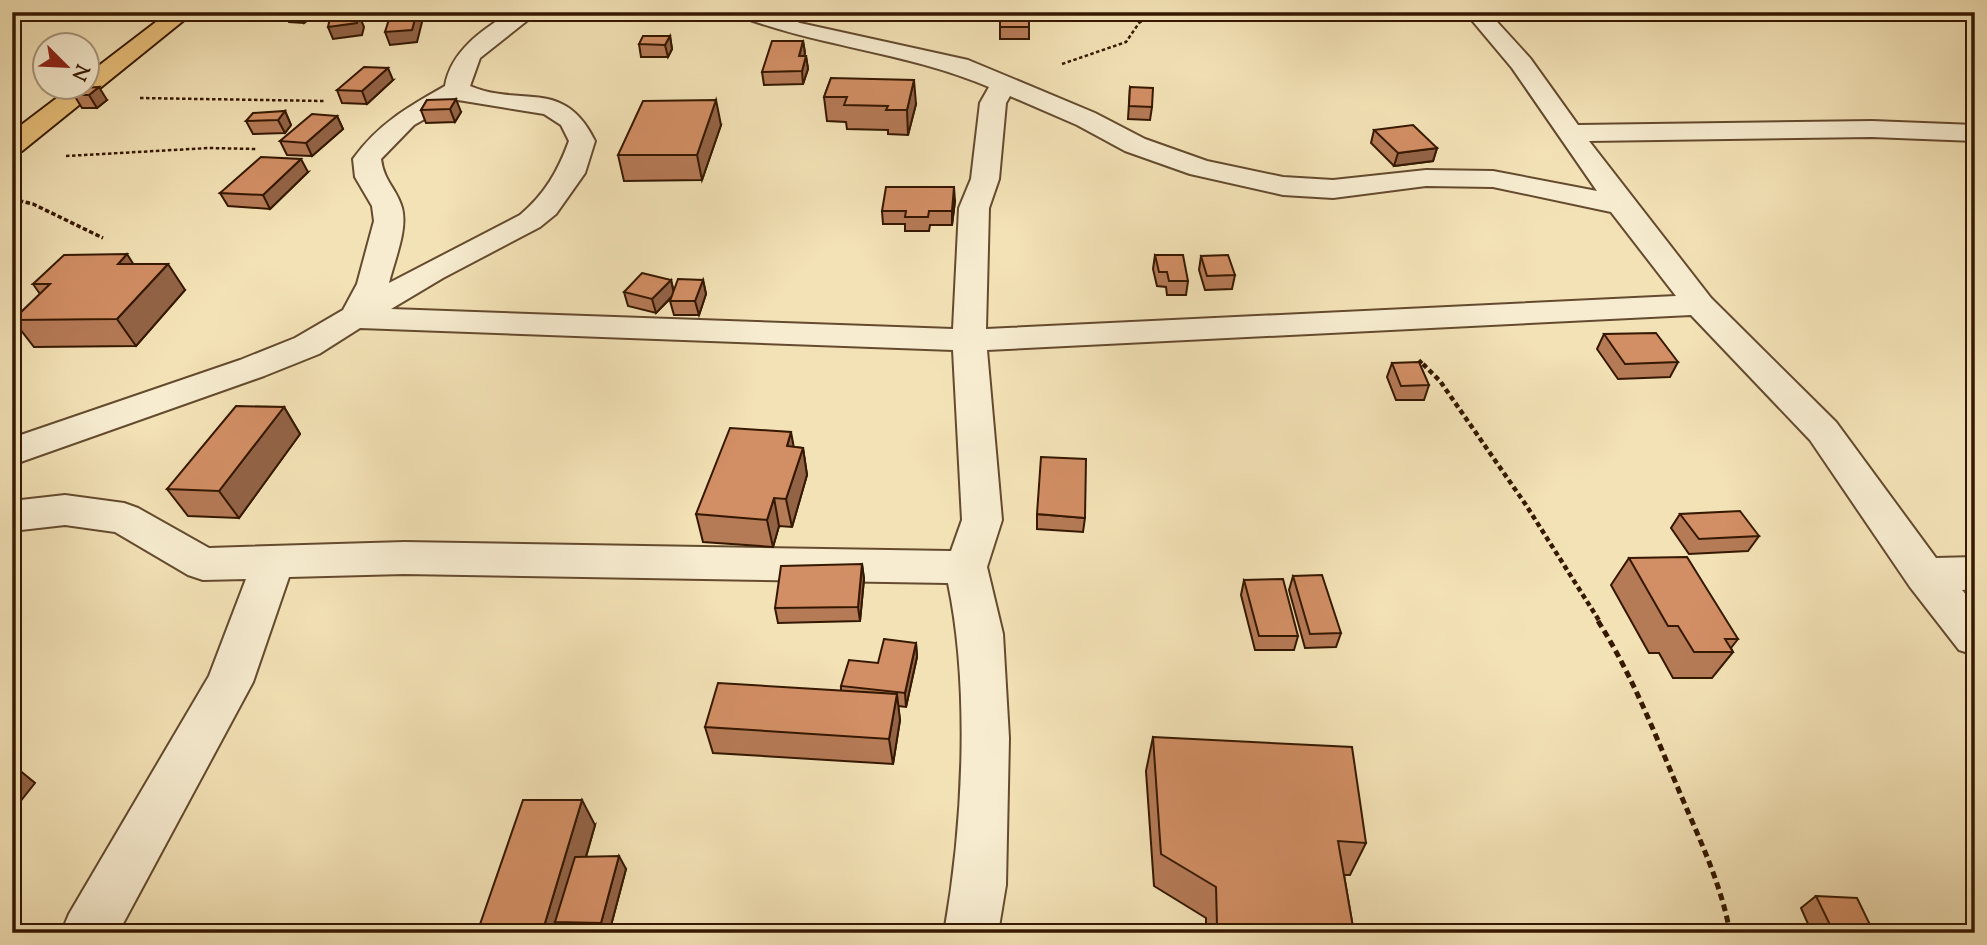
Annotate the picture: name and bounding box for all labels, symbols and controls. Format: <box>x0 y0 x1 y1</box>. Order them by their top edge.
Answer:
north arrow <box>32 32 102 102</box>
text: N <box>64 59 95 84</box>

